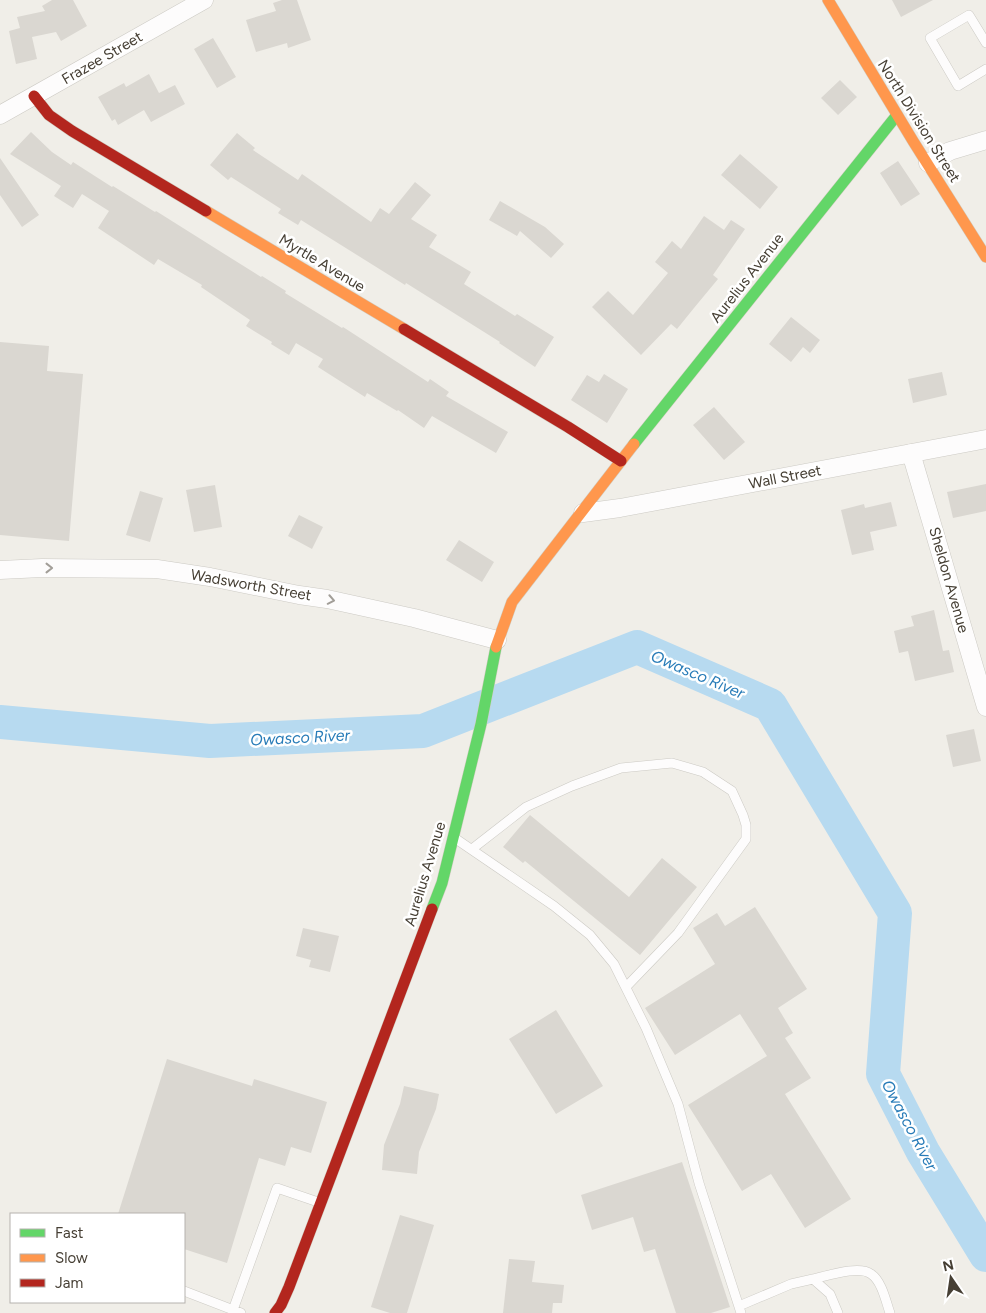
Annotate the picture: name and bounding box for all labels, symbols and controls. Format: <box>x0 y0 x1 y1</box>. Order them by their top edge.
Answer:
street label: Frazee Street <box>58 28 146 88</box>
street label: North Division Street <box>874 56 964 186</box>
street label: Myrtle Avenue <box>276 230 368 296</box>
street label: Aurelius Avenue <box>707 230 787 326</box>
street label: Wall Street <box>747 461 823 493</box>
street label: Sheldon Avenue <box>925 525 973 635</box>
one-way arrow <box>45 563 53 573</box>
street label: Wadsworth Street <box>189 566 313 605</box>
one-way arrow <box>326 594 335 605</box>
water label: Owasco River <box>648 646 748 703</box>
water label: Owasco River <box>250 725 351 750</box>
street label: Aurelius Avenue <box>401 820 449 928</box>
water label: Owasco River <box>878 1077 942 1174</box>
legend <box>10 1213 185 1303</box>
text: Fast <box>55 1224 84 1242</box>
text: Slow <box>55 1249 88 1267</box>
north arrow <box>926 1253 976 1303</box>
text: N <box>941 1256 955 1275</box>
text: Jam <box>55 1274 83 1292</box>

